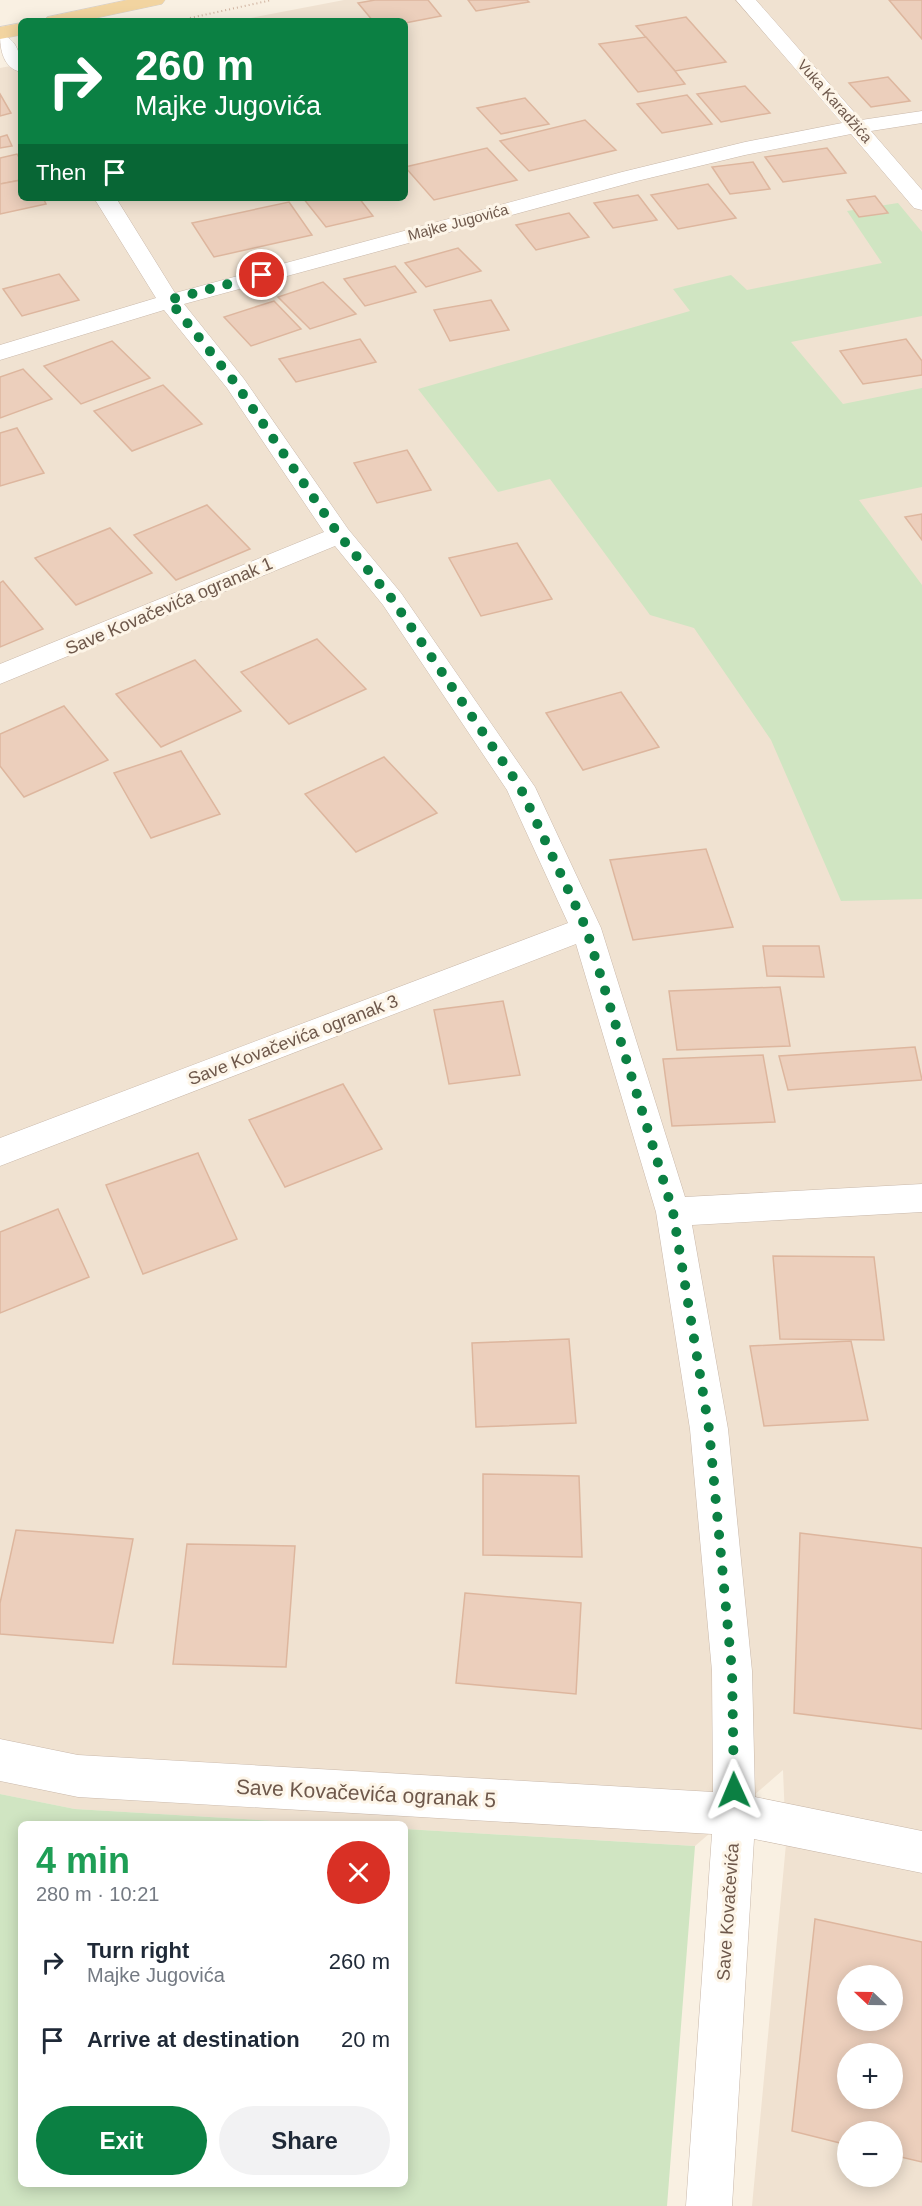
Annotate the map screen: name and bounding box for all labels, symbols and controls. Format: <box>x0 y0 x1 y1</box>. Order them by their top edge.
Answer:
icon: right <box>36 42 114 120</box>
text: 260 m <box>135 42 254 89</box>
street label: Vuka Karadžića <box>794 56 876 147</box>
text: Majke Jugovića <box>135 91 321 121</box>
icon: arrive <box>98 156 131 189</box>
text: Then <box>36 160 86 185</box>
street label: Majke Jugovića <box>406 200 511 244</box>
pin <box>236 249 287 300</box>
icon: arrive <box>245 258 278 291</box>
street label: Save Kovačevića ogranak 1 <box>62 553 276 659</box>
street label: Save Kovačevića ogranak 3 <box>185 991 401 1089</box>
position arrow <box>702 1758 766 1822</box>
street label: Save Kovačevića ogranak 5 <box>235 1775 497 1811</box>
text: 4 min <box>36 1840 130 1881</box>
button: close <box>327 1841 390 1904</box>
street label: Save Kovačevića <box>713 1841 743 1982</box>
text: 280 m · 10:21 <box>36 1883 159 1905</box>
text: Turn right <box>87 1938 189 1963</box>
icon: right <box>36 1946 69 1979</box>
text: 260 m <box>329 1949 390 1974</box>
text: Majke Jugovića <box>87 1964 225 1986</box>
north arrow <box>837 1965 903 2031</box>
map controls <box>837 1965 903 2187</box>
icon: arrive <box>36 2024 69 2057</box>
text: Arrive at destination <box>87 2027 300 2052</box>
text: 20 m <box>341 2027 390 2052</box>
button: + <box>837 2043 903 2109</box>
button: Exit <box>36 2106 207 2175</box>
button: Share <box>219 2106 390 2175</box>
button: − <box>837 2121 903 2187</box>

